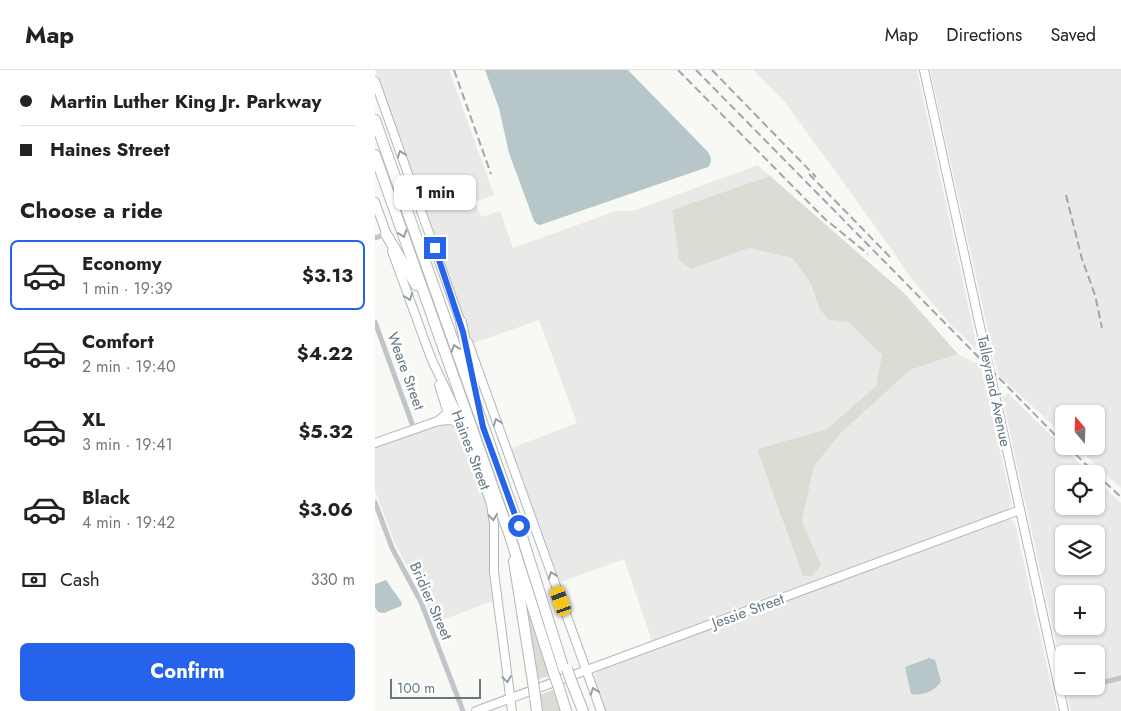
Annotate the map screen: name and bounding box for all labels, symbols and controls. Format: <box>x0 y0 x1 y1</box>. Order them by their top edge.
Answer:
text: Map <box>25 17 74 52</box>
text: Map <box>885 22 918 48</box>
text: Directions <box>946 22 1022 48</box>
text: Saved <box>1050 22 1096 48</box>
text: Martin Luther King Jr. Parkway <box>50 88 321 115</box>
text: Haines Street <box>50 136 170 163</box>
one-way arrow <box>397 150 407 158</box>
callout: 1 min <box>394 176 476 210</box>
text: 1 min <box>415 181 455 204</box>
text: Choose a ride <box>20 194 163 226</box>
one-way arrow <box>397 229 407 237</box>
route end <box>424 237 446 259</box>
text: Economy <box>82 250 162 277</box>
icon: car <box>22 253 67 298</box>
text: $3.13 <box>302 262 353 289</box>
text: 1 min · 19:39 <box>82 277 173 300</box>
one-way arrow <box>403 293 413 301</box>
text: Comfort <box>82 328 154 355</box>
street label: Weare Street <box>382 329 430 413</box>
icon: car <box>22 331 67 376</box>
street label: Talleyrand Avenue <box>971 333 1017 449</box>
text: $4.22 <box>297 340 353 367</box>
one-way arrow <box>451 344 461 352</box>
text: 2 min · 19:40 <box>82 355 176 378</box>
north arrow <box>1055 405 1105 455</box>
map controls <box>1055 405 1105 695</box>
text: XL <box>82 406 105 433</box>
street label: Haines Street <box>446 407 496 493</box>
icon: car <box>22 409 67 454</box>
text: $5.32 <box>299 418 353 445</box>
one-way arrow <box>493 418 503 427</box>
text: 3 min · 19:41 <box>82 433 173 456</box>
button: locate <box>1055 465 1105 515</box>
text: Black <box>82 484 130 511</box>
icon: car <box>22 487 67 532</box>
text: $3.06 <box>298 496 353 523</box>
text: 4 min · 19:42 <box>82 511 175 534</box>
one-way arrow <box>487 514 498 522</box>
route start <box>508 515 530 537</box>
button: layers <box>1055 525 1105 575</box>
street label: Bridier Street <box>404 559 458 644</box>
icon: cash <box>20 566 48 594</box>
text: Cash <box>60 566 100 593</box>
text: 330 m <box>311 568 355 591</box>
one-way arrow <box>548 571 558 580</box>
car <box>548 584 573 618</box>
button: + <box>1055 585 1105 635</box>
street label: Jessie Street <box>707 588 788 635</box>
button: Confirm <box>20 643 355 701</box>
button: − <box>1055 645 1105 695</box>
one-way arrow <box>501 675 512 683</box>
scale bar <box>390 676 481 699</box>
text: 100 m <box>397 678 435 698</box>
one-way arrow <box>590 687 600 695</box>

